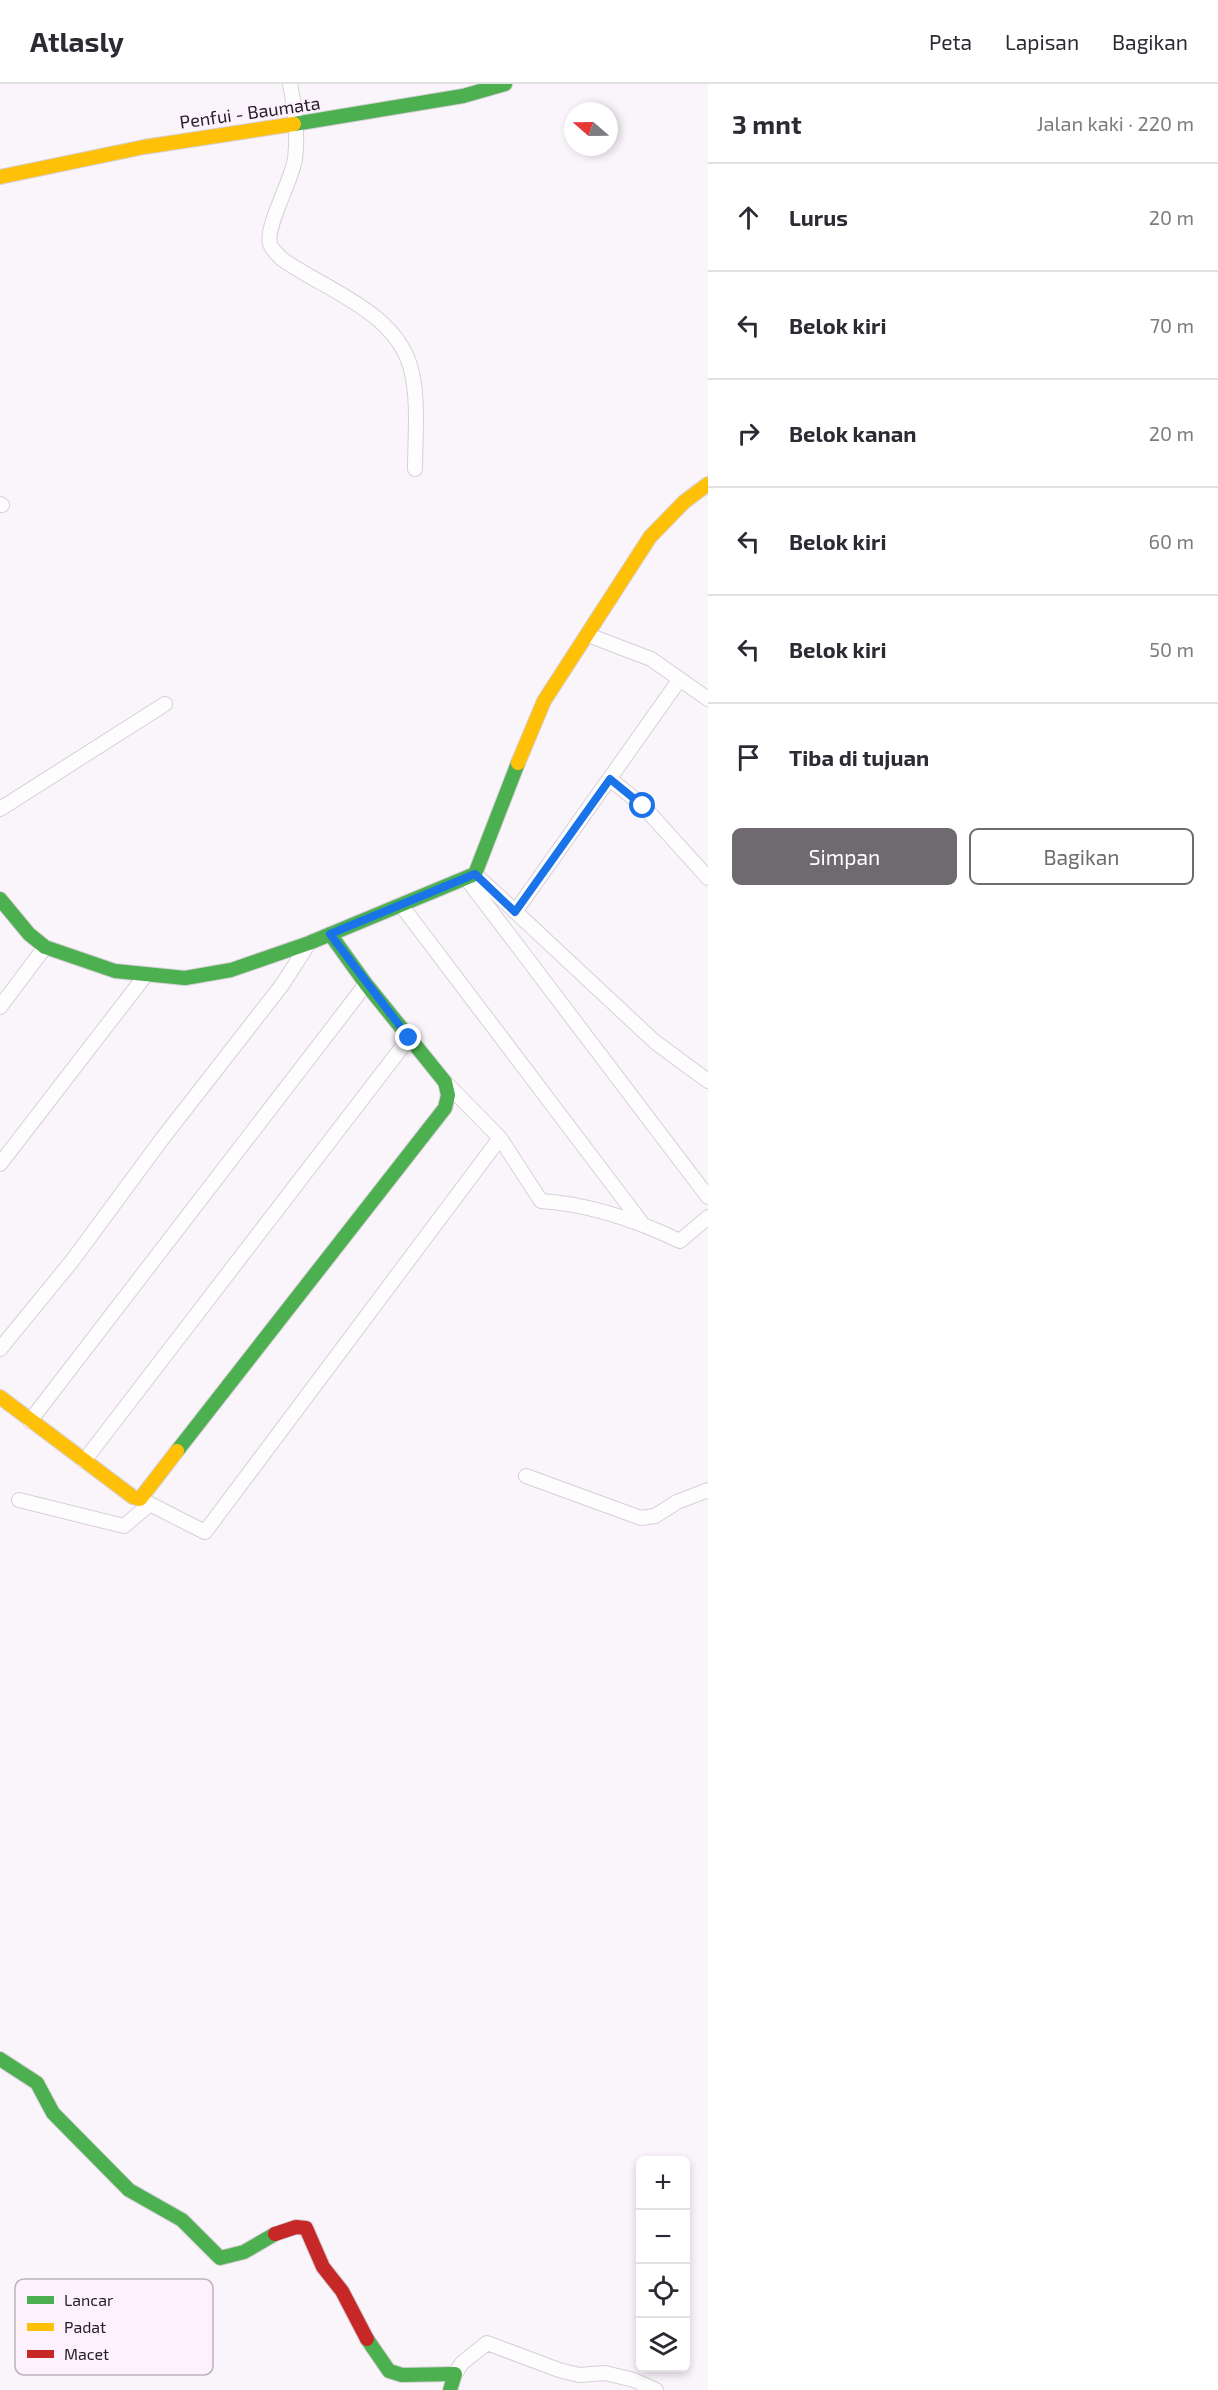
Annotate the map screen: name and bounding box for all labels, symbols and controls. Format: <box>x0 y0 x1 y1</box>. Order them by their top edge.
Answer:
text: Atlasly <box>30 24 124 58</box>
text: Peta <box>929 29 972 54</box>
text: Lapisan <box>1005 29 1079 54</box>
text: Bagikan <box>1112 29 1188 54</box>
street label: Penfui - Baumata <box>178 91 322 133</box>
north arrow <box>564 102 618 156</box>
text: 3 mnt <box>732 108 802 139</box>
text: Jalan kaki · 220 m <box>1037 111 1194 135</box>
icon: ahead <box>732 201 765 234</box>
text: Lurus <box>789 204 848 230</box>
text: 20 m <box>1149 205 1194 229</box>
icon: left <box>732 309 765 342</box>
text: Belok kiri <box>789 312 886 338</box>
text: 70 m <box>1150 313 1194 337</box>
icon: right <box>732 417 765 450</box>
text: Belok kanan <box>789 420 916 446</box>
text: 20 m <box>1149 421 1194 445</box>
icon: left <box>732 525 765 558</box>
text: Belok kiri <box>789 528 886 554</box>
text: 60 m <box>1149 529 1194 553</box>
icon: left <box>732 633 765 666</box>
text: Belok kiri <box>789 636 886 662</box>
text: 50 m <box>1149 637 1194 661</box>
icon: arrive <box>732 741 765 774</box>
text: Tiba di tujuan <box>789 744 929 770</box>
route start <box>629 792 655 818</box>
button: Simpan <box>732 828 957 885</box>
button: Bagikan <box>969 828 1194 885</box>
route end <box>395 1024 421 1050</box>
map controls <box>636 2156 690 2372</box>
button: + <box>636 2156 690 2210</box>
button: − <box>636 2210 690 2264</box>
button: locate <box>636 2264 690 2318</box>
legend <box>15 2279 213 2375</box>
text: Lancar <box>64 2290 114 2309</box>
text: Padat <box>64 2317 106 2336</box>
button: layers <box>636 2318 690 2372</box>
text: Macet <box>64 2344 109 2363</box>

